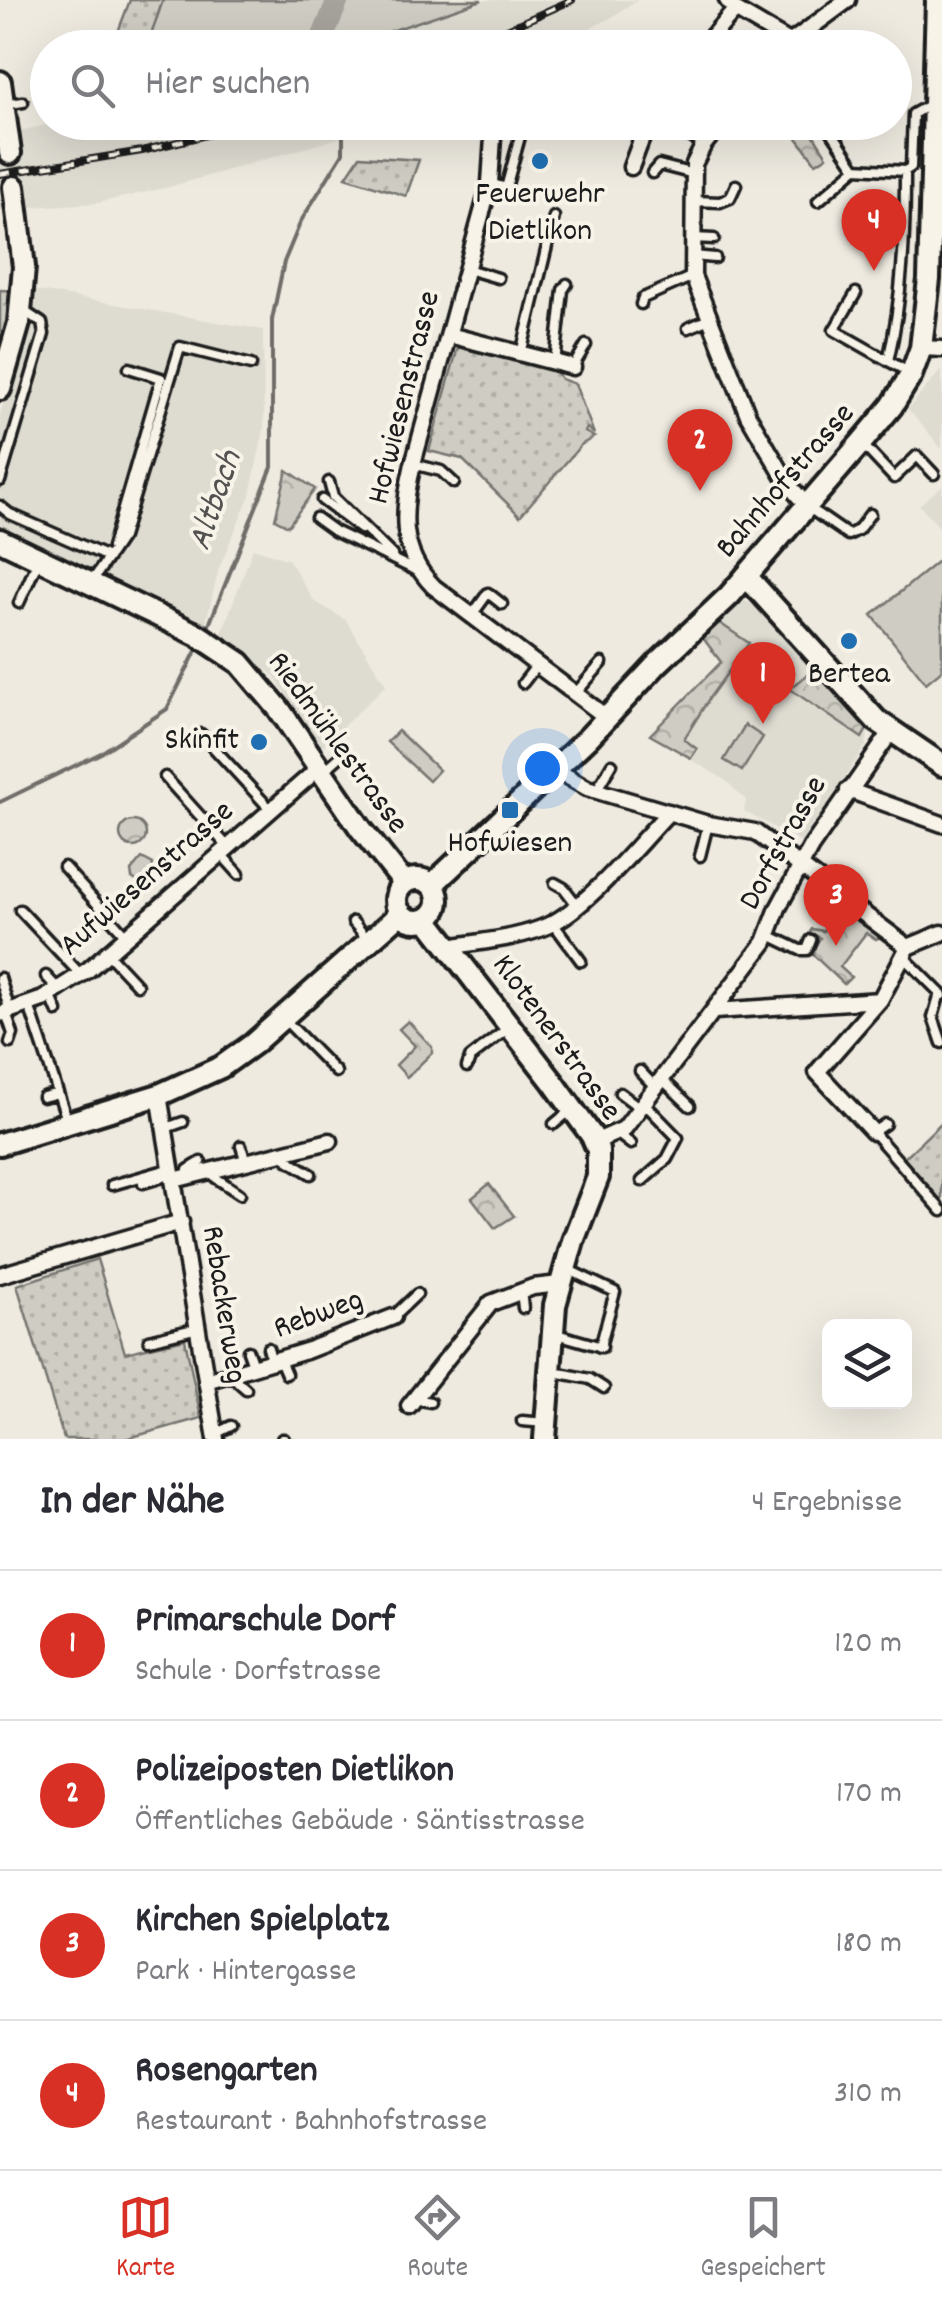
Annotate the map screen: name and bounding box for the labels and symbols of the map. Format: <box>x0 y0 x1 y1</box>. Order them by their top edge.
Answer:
marker: Feuerwehr Dietlikon <box>529 150 551 172</box>
place label: Feuerwehr Dietlikon <box>475 173 605 256</box>
pin: 4 <box>842 188 906 271</box>
street label: Hofwiesenstrasse <box>357 287 455 509</box>
street label: Bahnhofstrasse <box>706 394 868 570</box>
pin: 2 <box>668 408 732 491</box>
water label: Altbach <box>177 444 258 557</box>
marker: Bertea <box>838 630 860 652</box>
pin: 1 <box>730 642 796 724</box>
street label: Riedmühlestrasse <box>254 643 418 845</box>
place label: Bertea <box>808 653 891 699</box>
place label: Skinfit <box>165 719 239 765</box>
marker: Skinfit <box>248 731 270 753</box>
your location <box>517 743 568 794</box>
street label: Dorfstrasse <box>729 769 841 919</box>
street label: Aufwiesenstrasse <box>50 791 246 969</box>
marker: Hofwiesen <box>499 799 521 821</box>
place label: Hofwiesen <box>448 822 572 868</box>
pin: 3 <box>804 864 868 946</box>
street label: Klotenerstrasse <box>479 946 631 1132</box>
street label: Rebackerweg <box>187 1223 257 1387</box>
street label: Rebweg <box>268 1279 370 1353</box>

